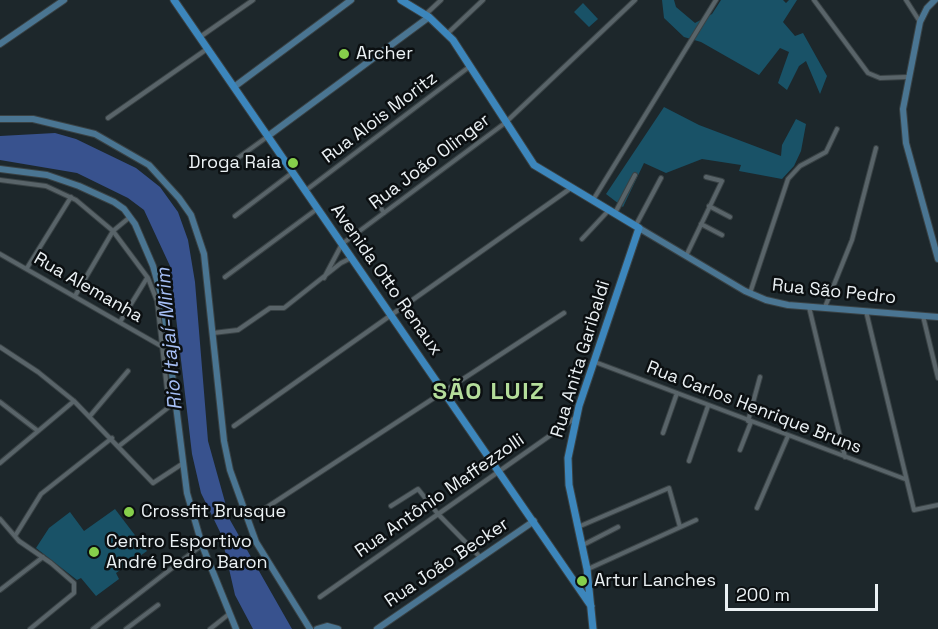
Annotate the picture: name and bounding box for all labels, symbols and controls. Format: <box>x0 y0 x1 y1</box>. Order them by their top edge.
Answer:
place label: Archer <box>356 43 413 65</box>
marker: Archer <box>337 47 351 61</box>
street label: Rua Alois Moritz <box>318 68 442 168</box>
street label: Rua João Olinger <box>365 110 495 214</box>
place label: Droga Raia <box>188 152 281 174</box>
marker: Droga Raia <box>286 156 300 170</box>
street label: Avenida Otto Renaux <box>326 200 446 360</box>
street label: Rua Alemanha <box>30 248 146 328</box>
water label: Rio Itajaí-Mirim <box>152 267 188 411</box>
street label: Rua São Pedro <box>771 275 897 309</box>
street label: Rua Anita Garibaldi <box>547 278 615 440</box>
street label: Rua Carlos Henrique Bruns <box>643 357 865 459</box>
district label: SÃO LUIZ <box>433 378 545 406</box>
street label: Rua Antônio Maffezzolli <box>351 429 529 563</box>
place label: Crossfit Brusque <box>141 501 286 523</box>
marker: Crossfit Brusque <box>122 505 136 519</box>
street label: Rua João Becker <box>381 514 513 612</box>
place label: Centro Esportivo André Pedro Baron <box>106 531 268 574</box>
marker: Centro Esportivo André Pedro Baron <box>87 545 101 559</box>
place label: Artur Lanches <box>594 570 716 592</box>
scale bar <box>728 572 881 610</box>
marker: Artur Lanches <box>575 574 589 588</box>
text: 200 m <box>736 583 790 606</box>

